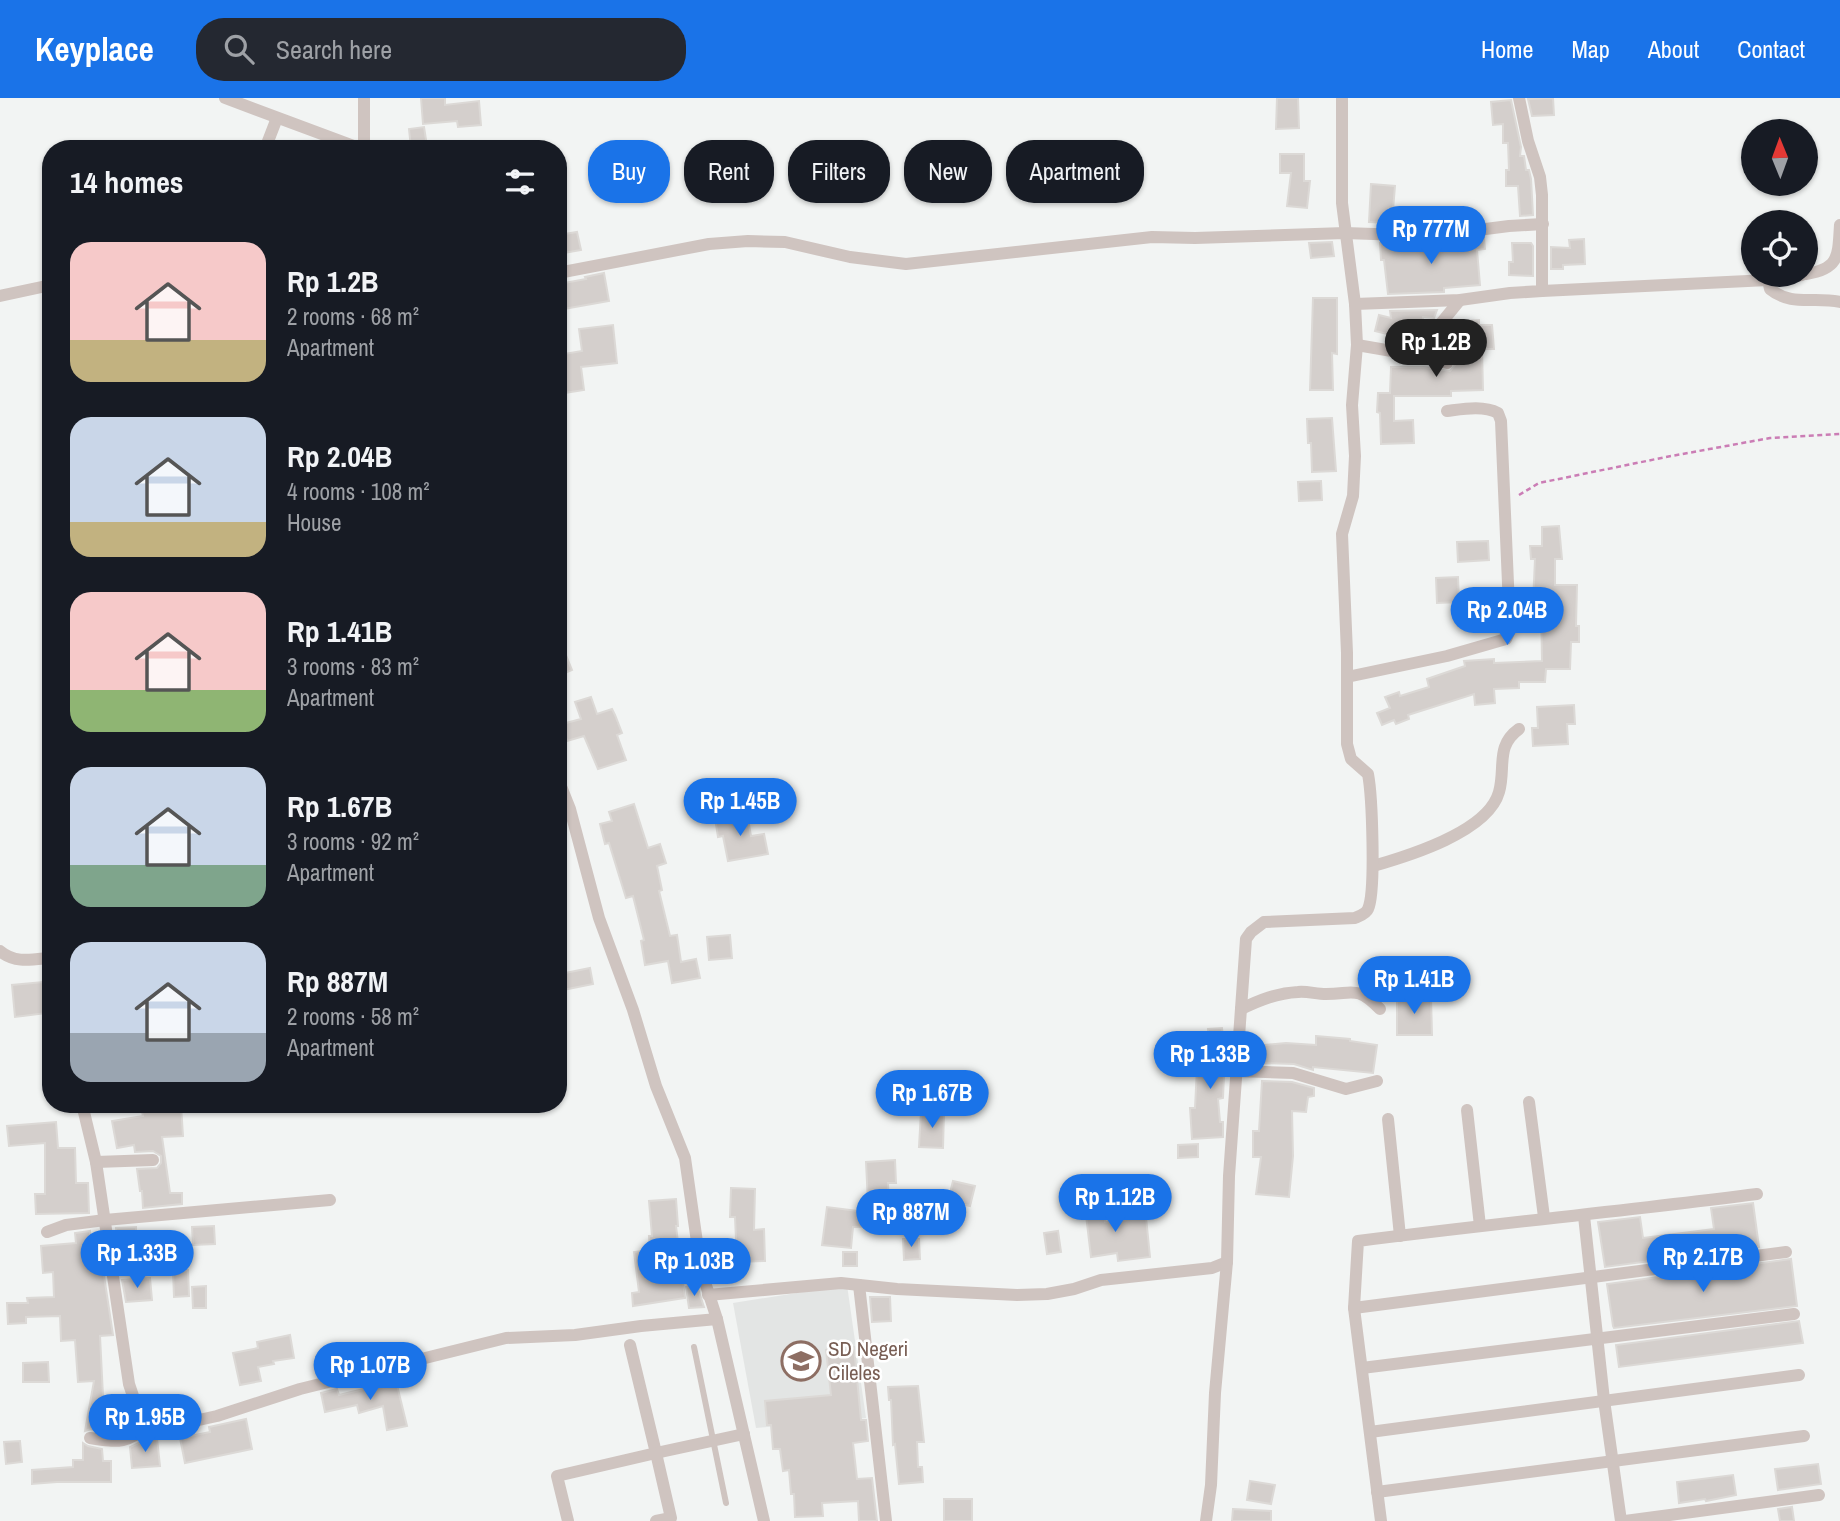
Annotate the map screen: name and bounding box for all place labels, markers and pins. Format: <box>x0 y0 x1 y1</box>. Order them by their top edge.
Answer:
pin: Rp 777M <box>1366 206 1496 266</box>
pin: Rp 1.2B <box>1371 320 1501 379</box>
pin: Rp 2.04B <box>1435 588 1579 647</box>
pin: Rp 1.45B <box>668 778 812 838</box>
pin: Rp 1.41B <box>1342 956 1486 1016</box>
pin: Rp 1.33B <box>1138 1032 1282 1091</box>
pin: Rp 1.67B <box>860 1070 1004 1130</box>
pin: Rp 1.12B <box>1043 1174 1187 1234</box>
pin: Rp 887M <box>846 1190 976 1249</box>
pin: Rp 1.33B <box>65 1230 209 1290</box>
pin: Rp 2.17B <box>1631 1234 1775 1294</box>
pin: Rp 1.03B <box>622 1238 766 1298</box>
place label: SD Negeri Cileles <box>828 1334 908 1387</box>
school or university icon: SD Negeri Cileles <box>780 1340 822 1382</box>
pin: Rp 1.07B <box>298 1342 442 1402</box>
pin: Rp 1.95B <box>73 1394 217 1454</box>

